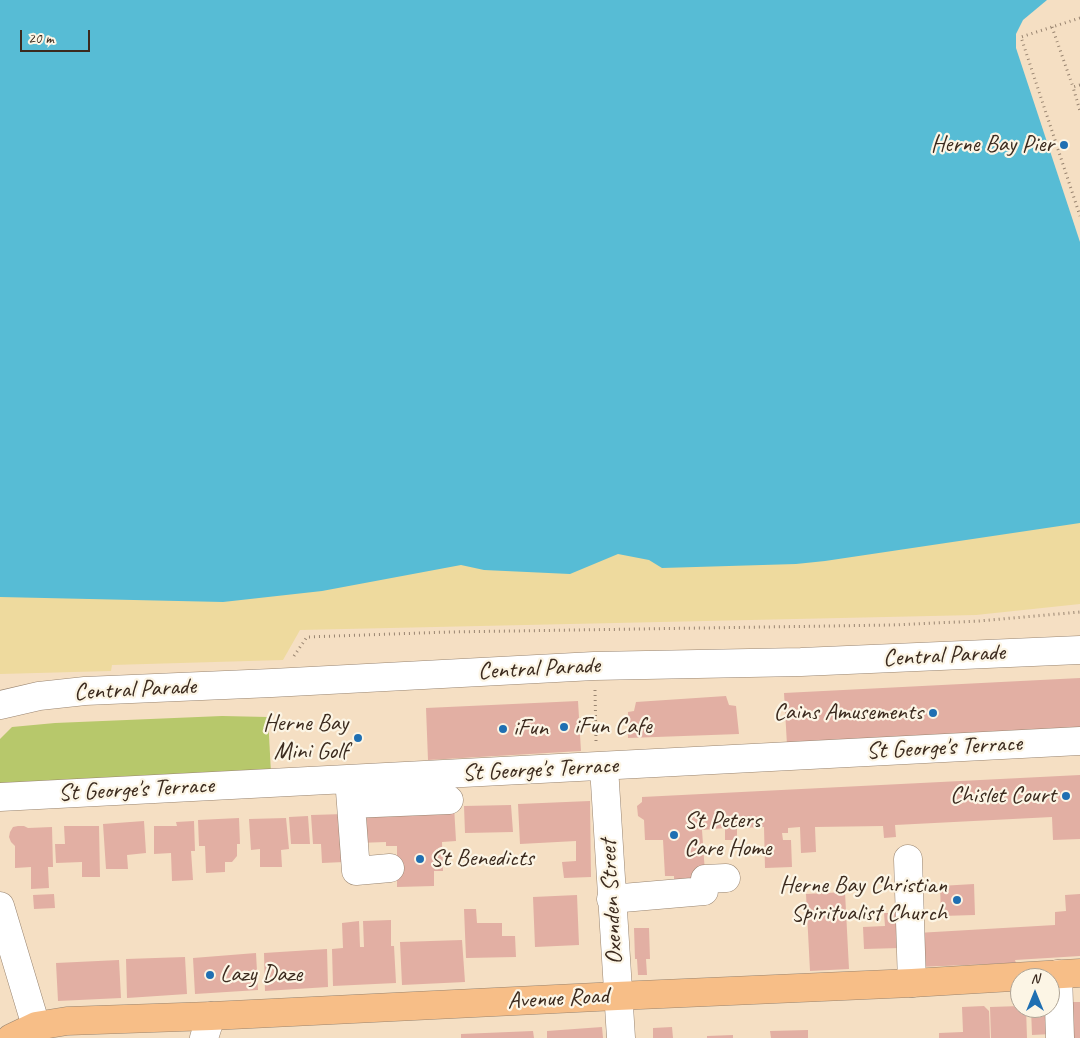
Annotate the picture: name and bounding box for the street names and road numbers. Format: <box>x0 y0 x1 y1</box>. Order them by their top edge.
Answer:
street label: Central Parade <box>882 638 1006 674</box>
street label: Central Parade <box>477 651 601 687</box>
street label: Central Parade <box>73 672 197 708</box>
street label: St George's Terrace <box>865 730 1023 766</box>
street label: St George's Terrace <box>461 752 619 788</box>
street label: St George's Terrace <box>57 772 215 808</box>
street label: Oxenden Street <box>594 839 630 965</box>
street label: Avenue Road <box>507 982 609 1016</box>

